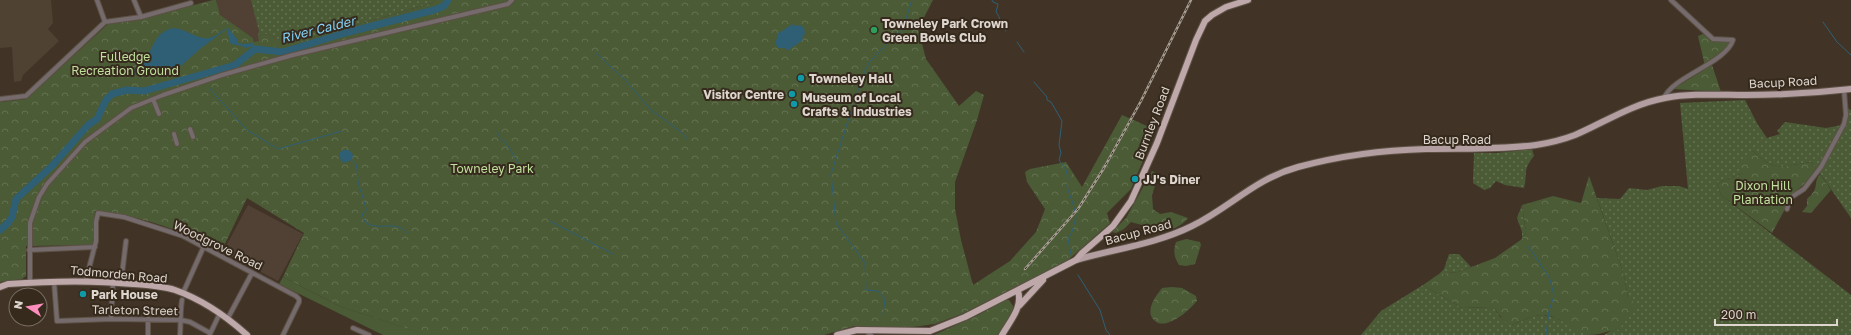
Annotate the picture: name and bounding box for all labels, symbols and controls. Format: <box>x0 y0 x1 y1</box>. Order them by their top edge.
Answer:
water label: River Calder <box>279 12 359 46</box>
place label: Towneley Park Crown Green Bowls Club <box>882 16 1008 45</box>
marker: Towneley Park Crown Green Bowls Club <box>869 25 879 35</box>
park label: Fulledge Recreation Ground <box>71 49 179 78</box>
place label: Towneley Hall <box>809 71 892 86</box>
marker: Towneley Hall <box>796 73 806 83</box>
street label: Bacup Road <box>1748 73 1818 91</box>
street label: Burnley Road <box>1131 84 1173 162</box>
place label: Visitor Centre <box>703 87 784 102</box>
marker: Visitor Centre <box>787 89 797 99</box>
place label: Museum of Local Crafts & Industries <box>802 90 912 119</box>
marker: Museum of Local Crafts & Industries <box>789 99 799 109</box>
street label: Bacup Road <box>1423 132 1491 147</box>
park label: Towneley Park <box>450 161 534 176</box>
place label: JJ's Diner <box>1143 172 1200 187</box>
marker: JJ's Diner <box>1130 174 1140 184</box>
park label: Dixon Hill Plantation <box>1733 178 1793 207</box>
street label: Bacup Road <box>1103 216 1173 248</box>
street label: Woodgrove Road <box>171 217 265 273</box>
street label: Todmorden Road <box>70 262 168 286</box>
north arrow <box>8 287 48 327</box>
place label: Park House <box>91 287 158 302</box>
marker: Park House <box>78 289 88 299</box>
text: N <box>11 299 25 310</box>
scale bar <box>1715 301 1837 327</box>
street label: Tarleton Street <box>92 302 179 318</box>
text: 200 m <box>1721 307 1756 322</box>

